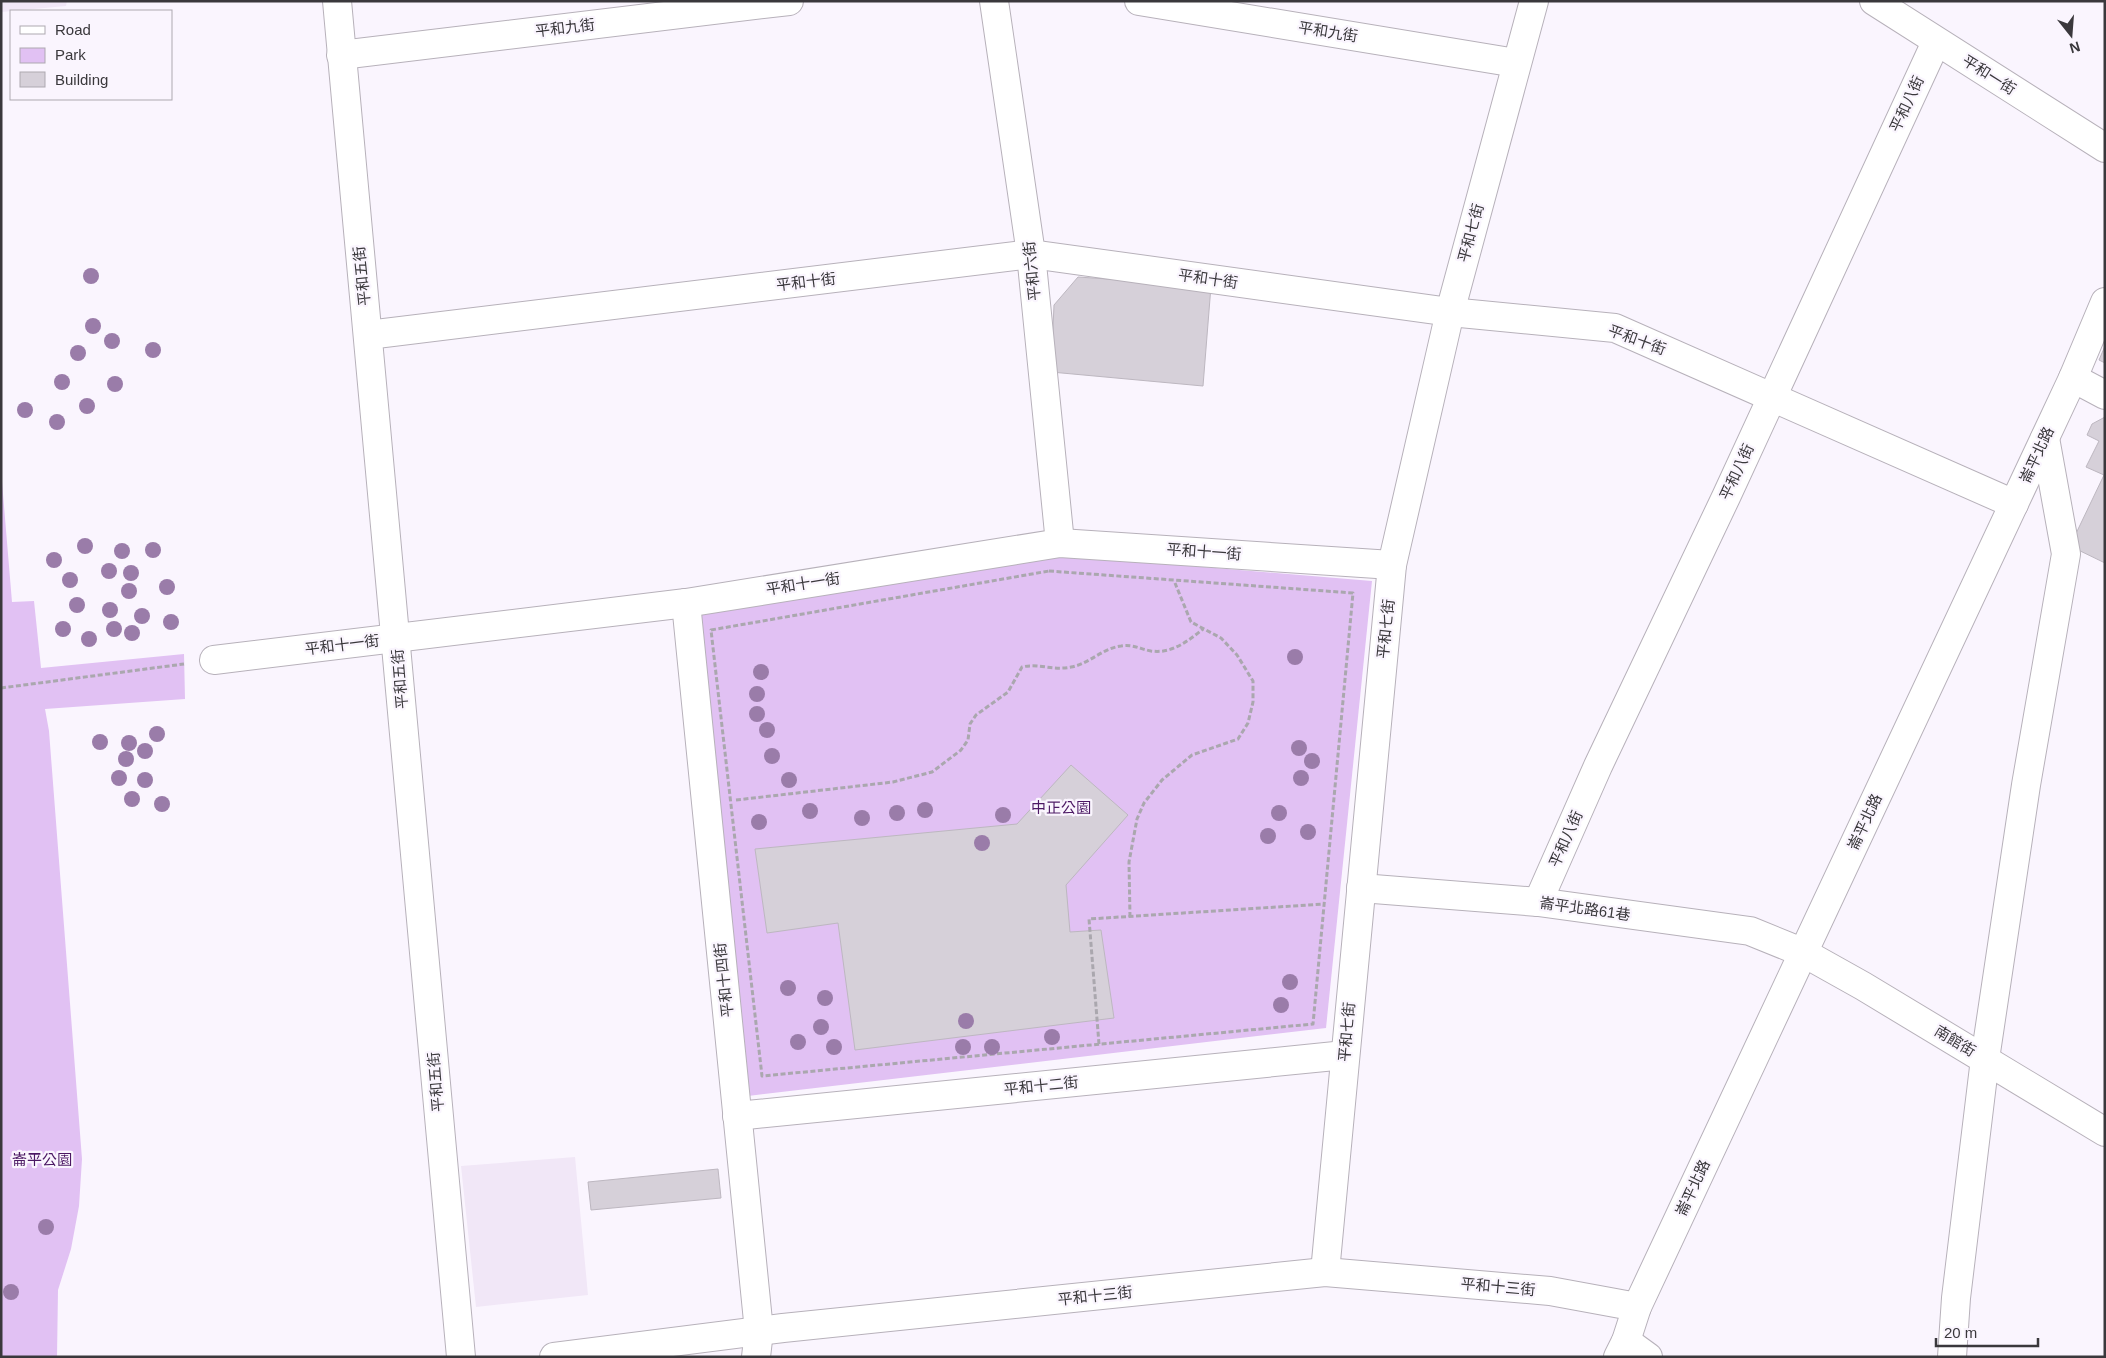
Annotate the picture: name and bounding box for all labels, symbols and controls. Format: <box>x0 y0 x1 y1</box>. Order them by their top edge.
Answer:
legend <box>10 10 172 100</box>
north arrow <box>2046 10 2096 60</box>
street label: 平和九街 <box>534 15 596 40</box>
street label: 平和九街 <box>1297 18 1359 45</box>
text: Road <box>55 21 91 38</box>
text: N <box>2068 38 2082 57</box>
text: Park <box>55 46 86 63</box>
street label: 平和一街 <box>1959 51 2019 98</box>
text: Building <box>55 71 108 88</box>
street label: 平和八街 <box>1886 73 1927 135</box>
street label: 平和七街 <box>1455 202 1486 264</box>
street label: 平和六街 <box>1020 240 1043 302</box>
street label: 平和五街 <box>350 245 373 307</box>
street label: 平和十街 <box>1177 266 1239 291</box>
street label: 平和十街 <box>775 269 837 294</box>
street label: 平和十街 <box>1606 321 1668 358</box>
street label: 崙平北路 <box>2016 424 2057 486</box>
street label: 平和八街 <box>1716 441 1757 503</box>
street label: 平和十一街 <box>1166 540 1242 563</box>
street label: 平和十一街 <box>765 569 841 598</box>
street label: 平和七街 <box>1374 598 1397 660</box>
street label: 平和十一街 <box>304 631 380 658</box>
street label: 平和五街 <box>388 648 411 710</box>
street label: 崙平北路 <box>1844 791 1885 853</box>
park label: 中正公園 <box>1031 799 1091 816</box>
street label: 平和八街 <box>1546 808 1586 870</box>
street label: 崙平北路61巷 <box>1538 894 1632 923</box>
street label: 平和十四街 <box>711 942 736 1018</box>
street label: 平和七街 <box>1335 1001 1358 1063</box>
street label: 南館街 <box>1932 1022 1979 1059</box>
street label: 平和五街 <box>424 1051 447 1113</box>
street label: 平和十二街 <box>1003 1073 1079 1098</box>
park label: 崙平公園 <box>12 1151 72 1168</box>
street label: 崙平北路 <box>1672 1157 1713 1219</box>
street label: 平和十三街 <box>1460 1275 1536 1298</box>
street label: 平和十三街 <box>1057 1283 1133 1308</box>
scale bar <box>1936 1316 2038 1348</box>
text: 20 m <box>1944 1324 1977 1341</box>

